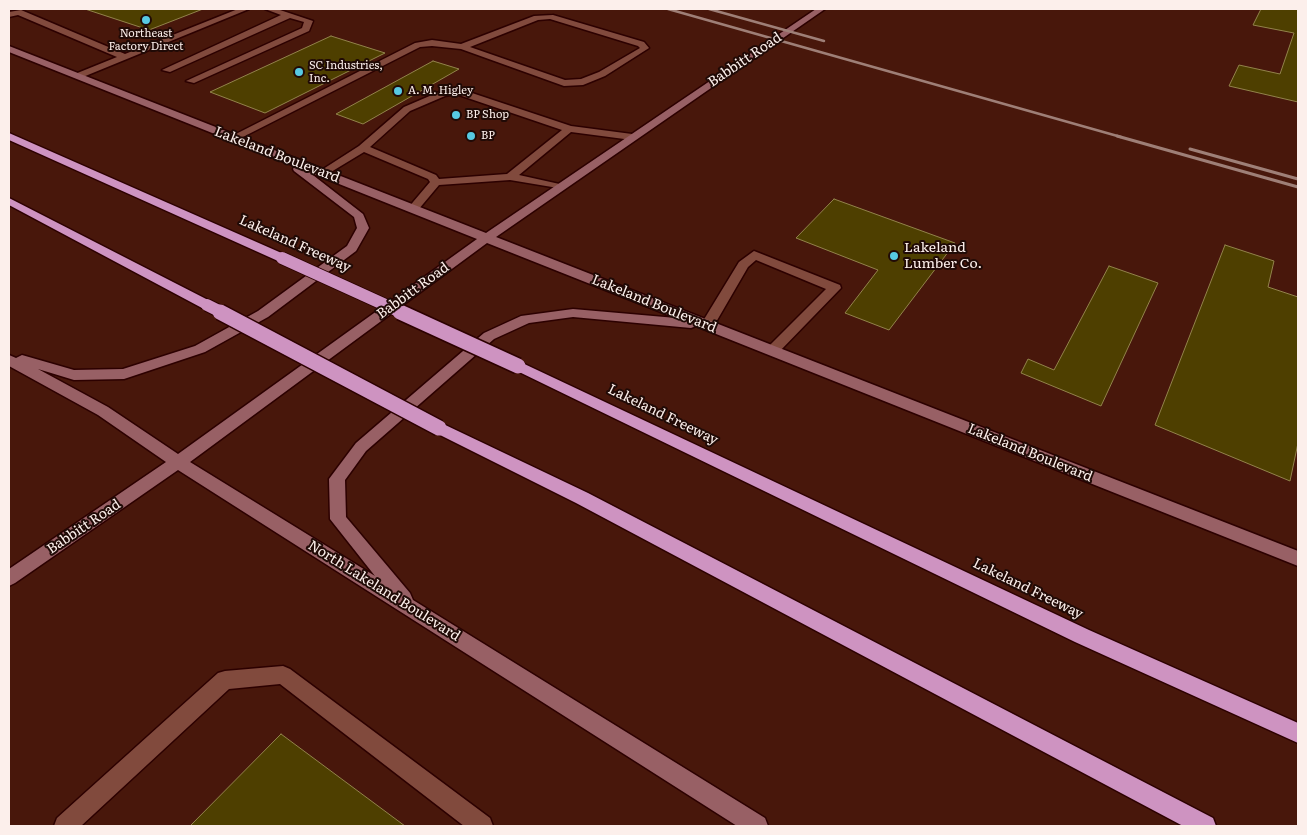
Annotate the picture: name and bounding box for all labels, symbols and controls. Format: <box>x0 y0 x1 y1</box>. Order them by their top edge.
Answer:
marker: Northeast Factory Direct <box>140 14 152 26</box>
place label: Northeast Factory Direct <box>109 27 183 53</box>
street label: Babbitt Road <box>705 29 785 91</box>
place label: SC Industries, Inc. <box>309 59 383 85</box>
marker: SC Industries, Inc. <box>293 66 305 78</box>
place label: A. M. Higley <box>408 84 473 98</box>
marker: A. M. Higley <box>392 85 404 97</box>
place label: BP Shop <box>466 108 509 122</box>
marker: BP Shop <box>450 109 462 121</box>
street label: Lakeland Boulevard <box>212 123 342 187</box>
place label: BP <box>481 129 495 143</box>
marker: BP <box>465 130 477 142</box>
street label: Lakeland Freeway <box>237 212 353 276</box>
place label: Lakeland Lumber Co. <box>904 240 982 272</box>
marker: Lakeland Lumber Co. <box>888 250 900 262</box>
street label: Babbitt Road <box>374 259 452 323</box>
street label: Lakeland Boulevard <box>589 271 719 337</box>
street label: Lakeland Freeway <box>605 381 721 449</box>
street label: Lakeland Boulevard <box>965 420 1095 486</box>
street label: Babbitt Road <box>44 496 124 558</box>
street label: North Lakeland Boulevard <box>305 537 463 645</box>
street label: Lakeland Freeway <box>970 555 1086 623</box>

